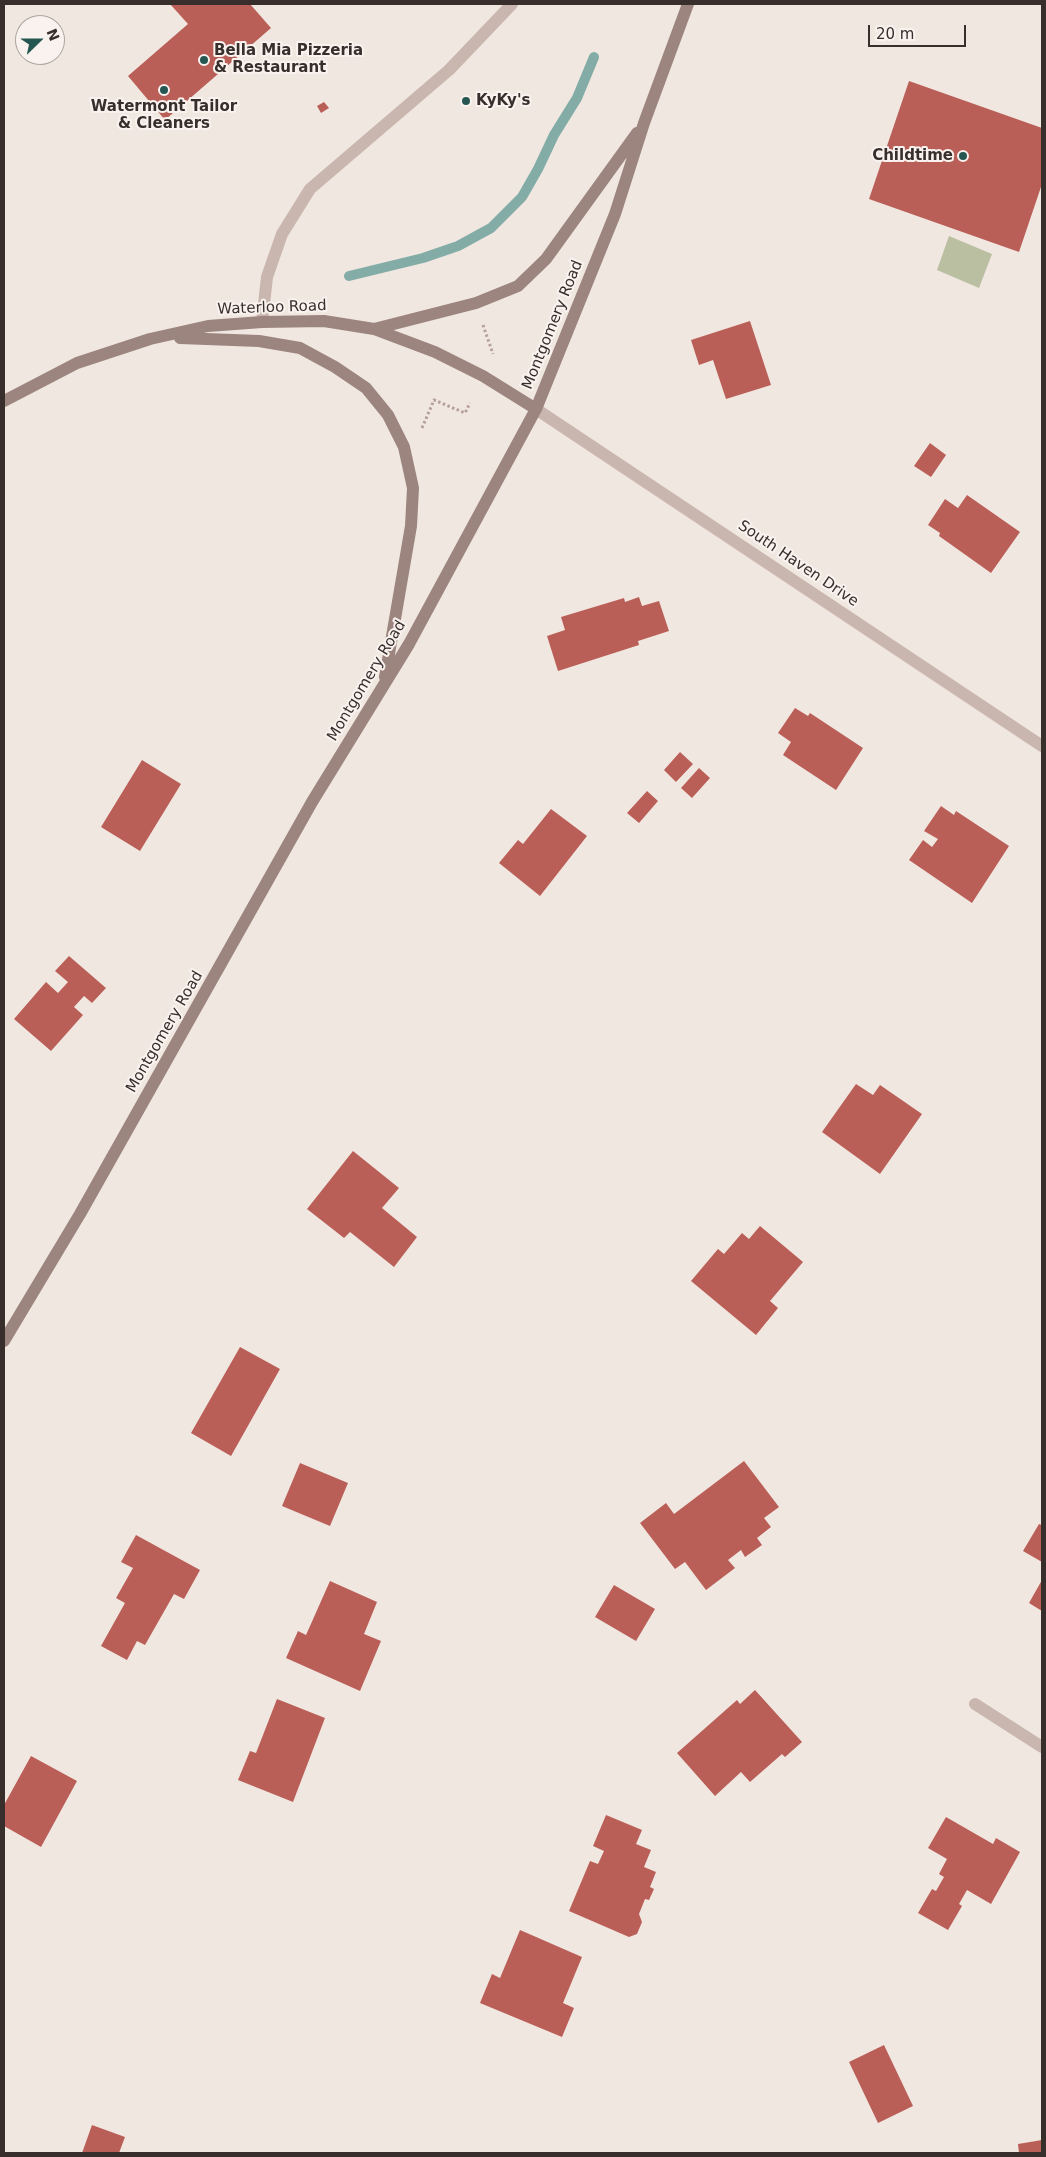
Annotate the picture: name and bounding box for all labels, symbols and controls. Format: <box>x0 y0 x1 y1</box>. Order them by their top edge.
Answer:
north arrow <box>15 15 65 65</box>
scale bar <box>871 15 968 47</box>
text: 20 m <box>876 25 914 43</box>
text: N <box>43 26 63 43</box>
place label: Bella Mia Pizzeria & Restaurant <box>214 42 363 77</box>
marker: Bella Mia Pizzeria & Restaurant <box>198 54 210 66</box>
marker: Watermont Tailor & Cleaners <box>158 84 170 96</box>
place label: KyKy's <box>476 92 530 110</box>
marker: KyKy's <box>460 95 472 107</box>
place label: Watermont Tailor & Cleaners <box>91 98 237 133</box>
place label: Childtime <box>872 147 953 165</box>
marker: Childtime <box>957 150 969 162</box>
street label: Montgomery Road <box>519 258 587 392</box>
street label: Waterloo Road <box>217 297 327 319</box>
street label: South Haven Drive <box>734 517 862 611</box>
street label: Montgomery Road <box>324 617 410 745</box>
street label: Montgomery Road <box>123 968 207 1096</box>

